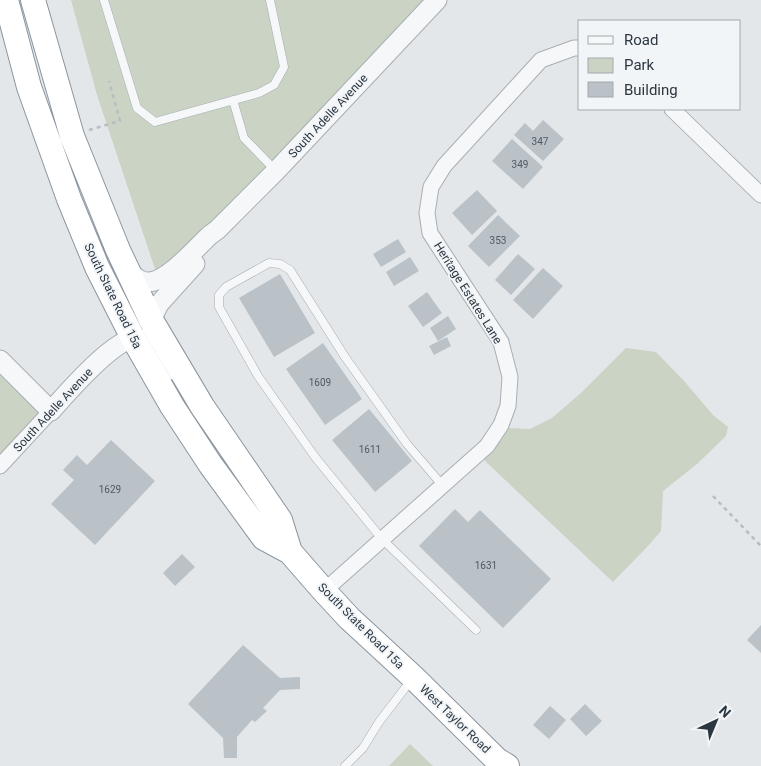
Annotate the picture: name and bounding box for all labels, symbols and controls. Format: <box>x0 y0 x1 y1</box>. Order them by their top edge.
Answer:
legend <box>578 20 741 110</box>
text: Road <box>624 31 658 49</box>
text: Park <box>624 56 655 74</box>
street label: South Adelle Avenue <box>286 71 370 161</box>
text: Building <box>624 81 678 99</box>
house number: 347 <box>532 136 549 147</box>
house number: 349 <box>512 159 528 170</box>
house number: 353 <box>490 235 506 246</box>
street label: Heritage Estates Lane <box>431 240 505 346</box>
street label: South State Road 15a <box>81 241 145 351</box>
street label: South Adelle Avenue <box>11 365 95 455</box>
house number: 1609 <box>309 377 331 388</box>
house number: 1611 <box>359 444 381 455</box>
house number: 1629 <box>99 484 121 495</box>
house number: 1631 <box>475 560 497 571</box>
street label: South State Road 15a <box>315 580 407 672</box>
street label: West Taylor Road <box>417 682 493 756</box>
north arrow <box>691 696 741 746</box>
text: N <box>716 702 734 721</box>

